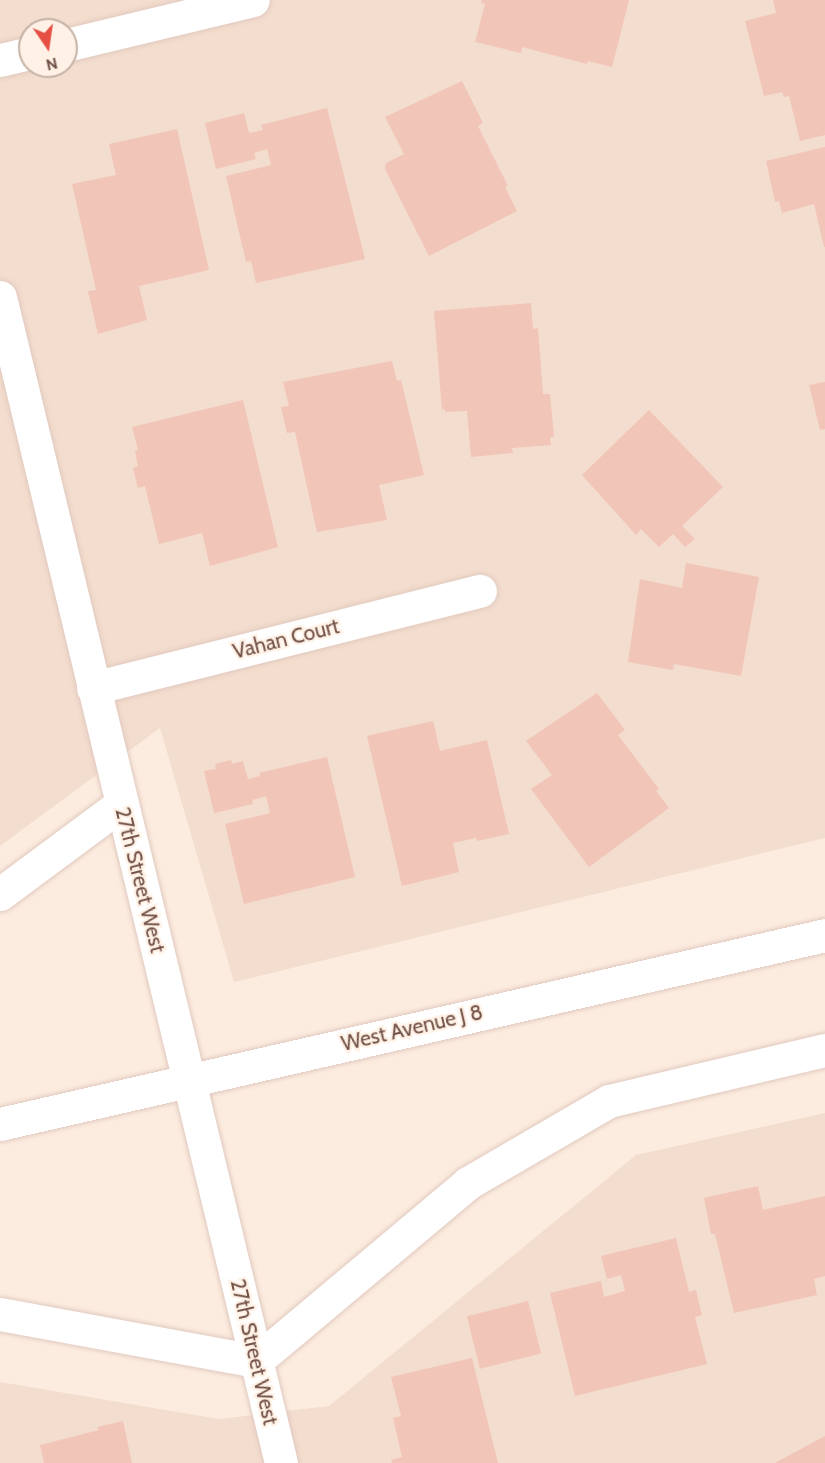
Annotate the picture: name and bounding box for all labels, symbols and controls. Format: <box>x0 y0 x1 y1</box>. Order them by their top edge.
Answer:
north arrow <box>18 18 78 78</box>
text: N <box>44 54 59 75</box>
street label: Vahan Court <box>230 614 342 664</box>
street label: 27th Street West <box>110 805 170 955</box>
street label: West Avenue J 8 <box>339 999 485 1057</box>
street label: 27th Street West <box>225 1277 283 1427</box>

